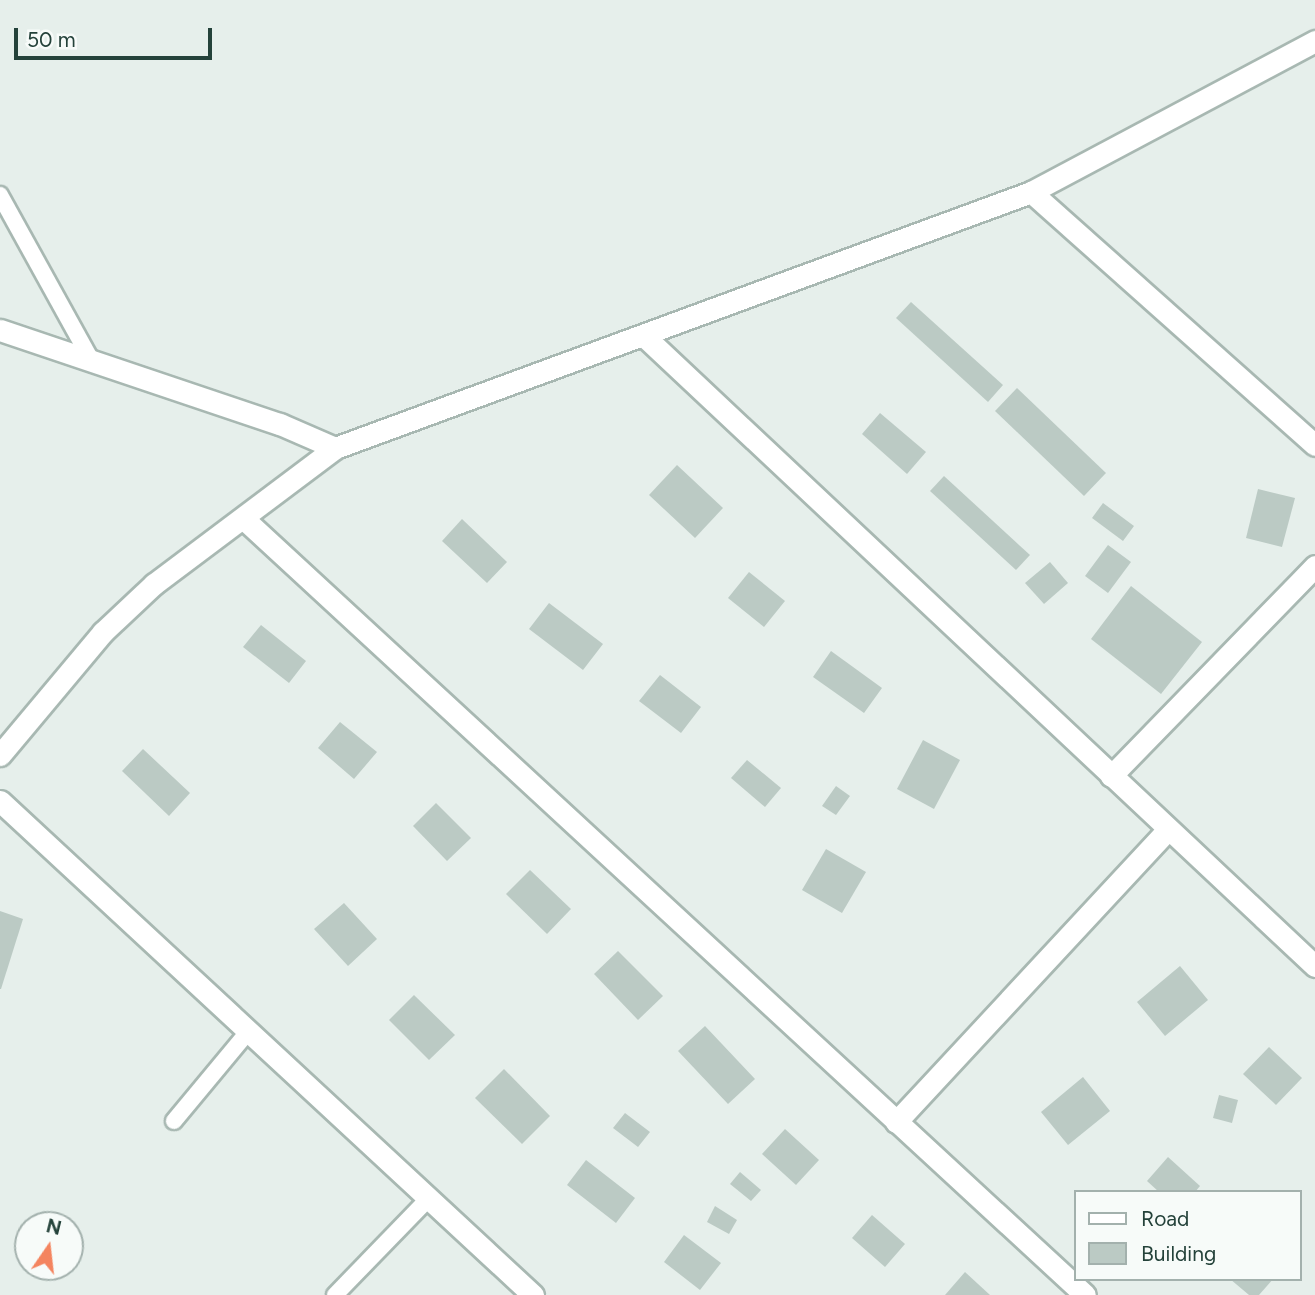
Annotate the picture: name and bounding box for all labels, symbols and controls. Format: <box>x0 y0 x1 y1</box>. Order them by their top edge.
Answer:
scale bar <box>18 14 215 58</box>
text: 50 m <box>27 27 76 52</box>
legend <box>1074 1190 1301 1281</box>
text: Road <box>1141 1206 1189 1231</box>
north arrow <box>14 1211 84 1281</box>
text: N <box>44 1214 64 1240</box>
text: Building <box>1141 1241 1216 1266</box>

